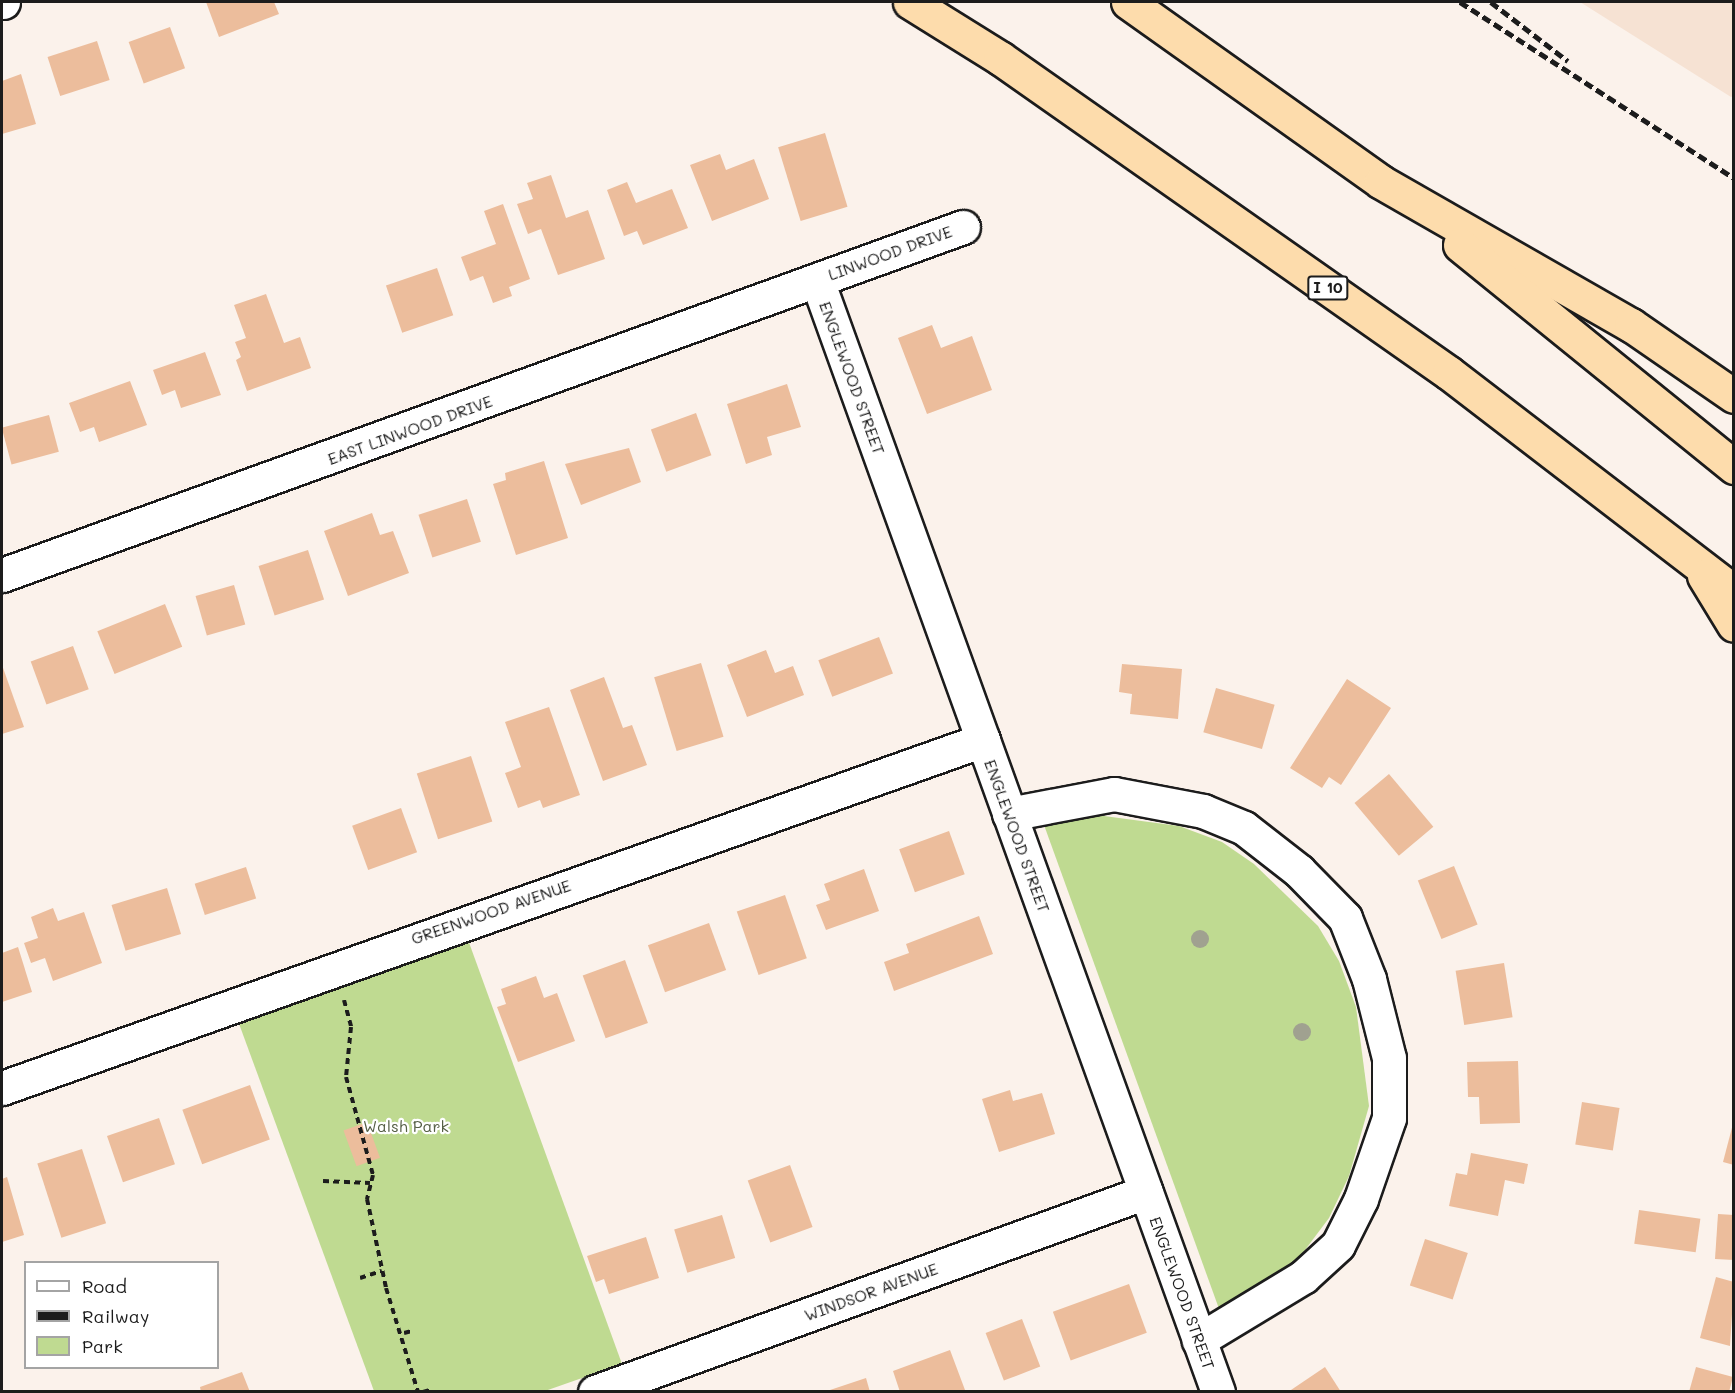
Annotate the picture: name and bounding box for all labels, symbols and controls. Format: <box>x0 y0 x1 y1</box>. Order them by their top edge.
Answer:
street label: LINWOOD DRIVE <box>825 222 955 284</box>
road number: I 10 <box>1307 276 1349 300</box>
street label: ENGLEWOOD STREET <box>815 299 889 457</box>
street label: EAST LINWOOD DRIVE <box>325 391 495 469</box>
street label: ENGLEWOOD STREET <box>980 757 1054 915</box>
street label: GREENWOOD AVENUE <box>409 876 573 948</box>
park label: Walsh Park <box>363 1116 449 1136</box>
street label: ENGLEWOOD STREET <box>1145 1214 1219 1372</box>
street label: WINDSOR AVENUE <box>802 1259 940 1325</box>
legend <box>24 1261 219 1369</box>
text: Road <box>82 1274 127 1298</box>
text: Railway <box>82 1304 149 1328</box>
text: Park <box>82 1334 123 1358</box>

